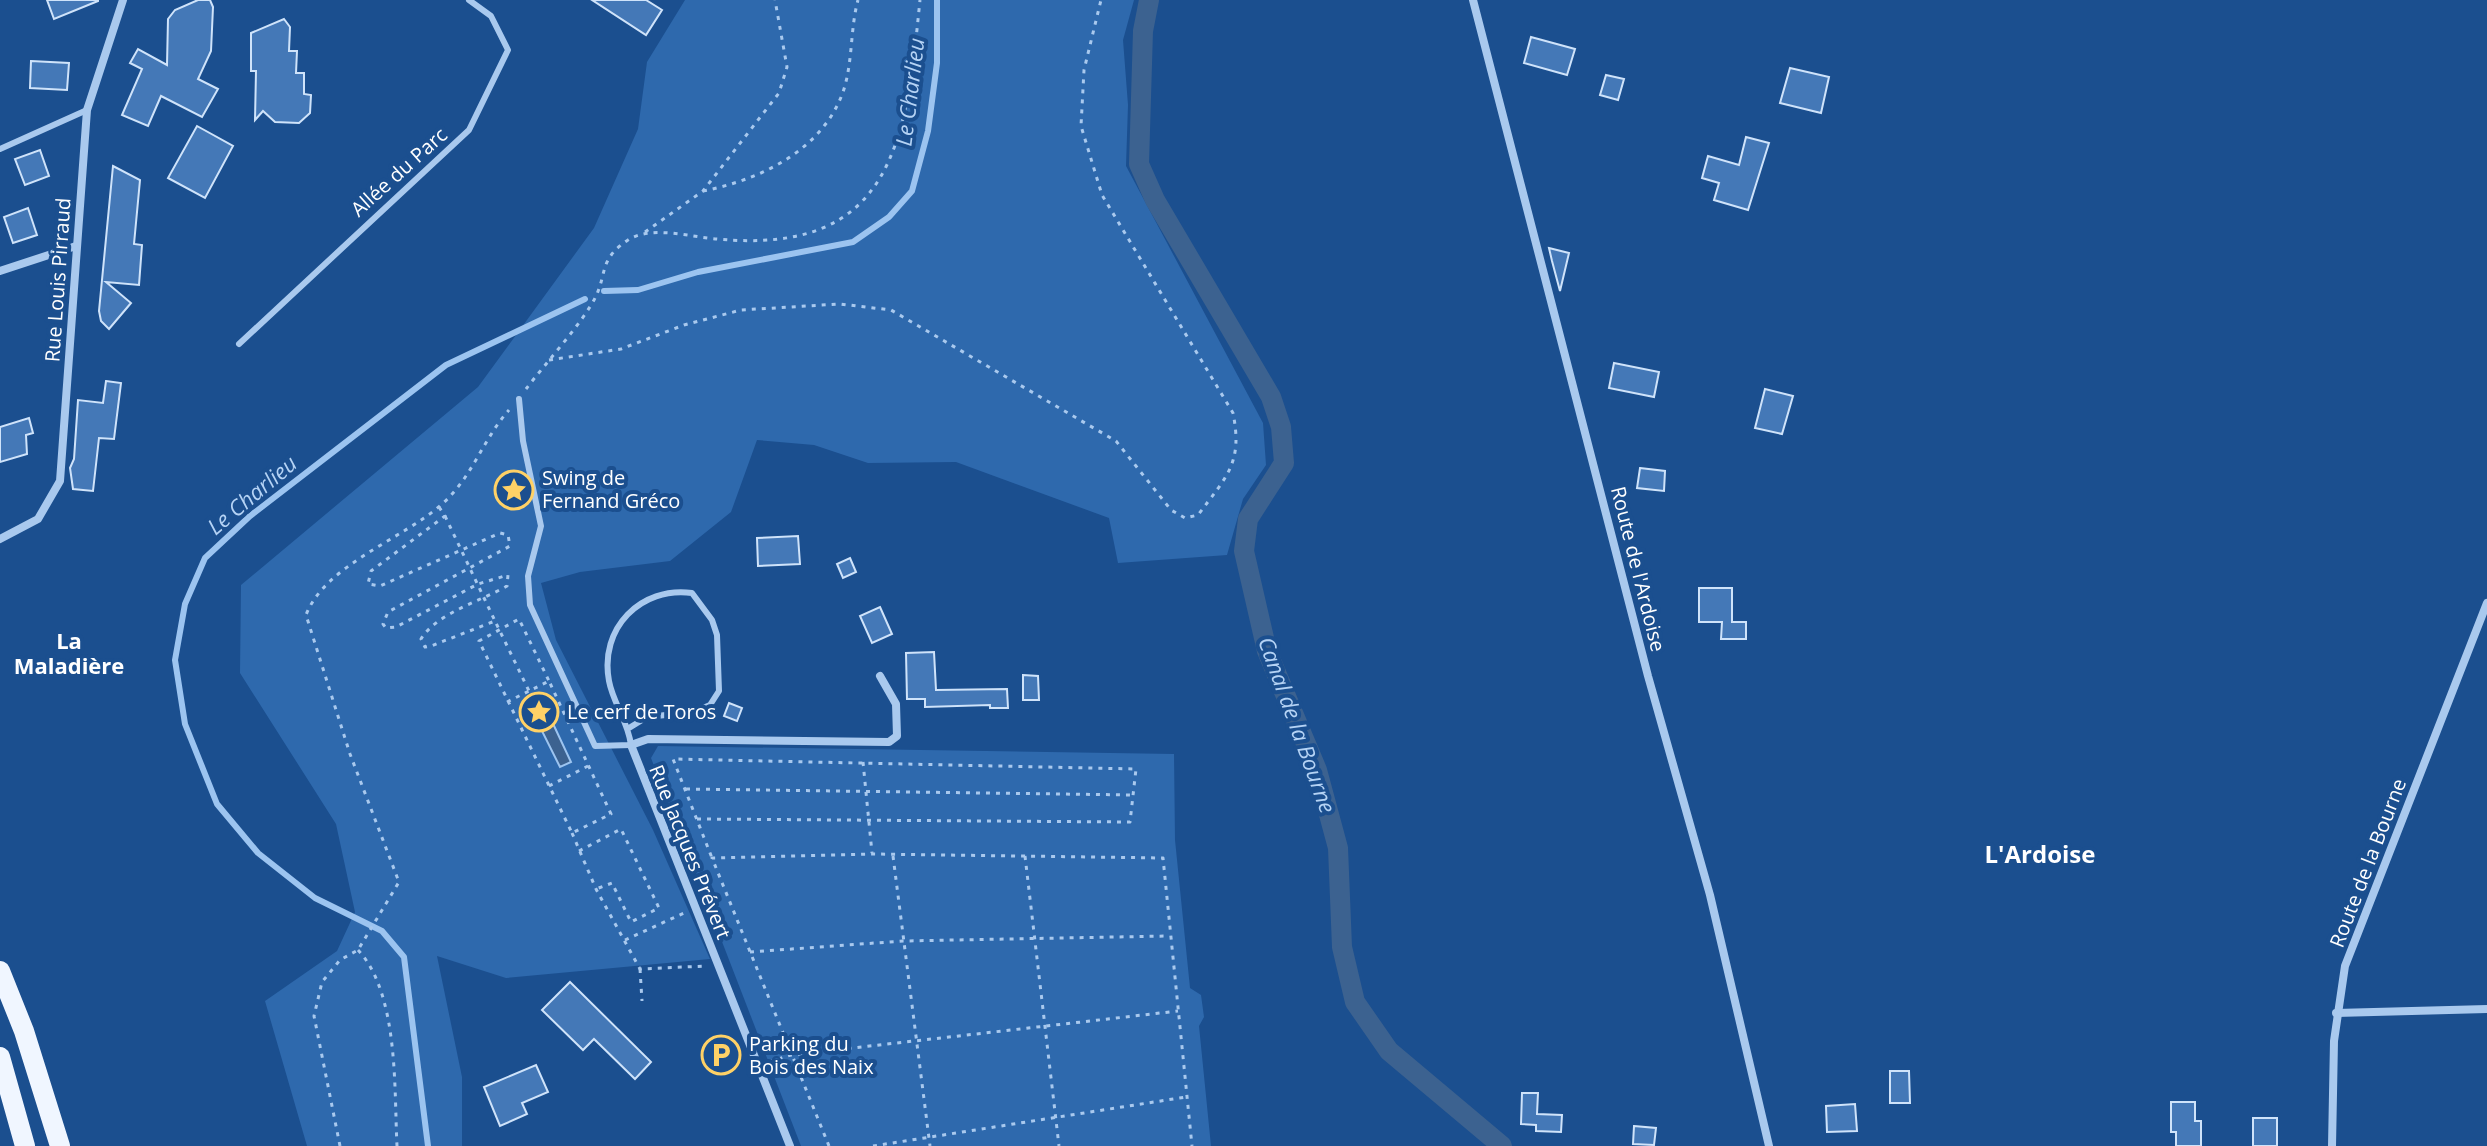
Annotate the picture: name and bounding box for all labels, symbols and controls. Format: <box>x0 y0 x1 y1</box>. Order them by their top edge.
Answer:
water label: Le Charlieu <box>887 36 931 148</box>
street label: Allée du Parc <box>345 121 453 222</box>
street label: Rue Louis Pirraud <box>38 197 77 363</box>
water label: Le Charlieu <box>200 448 303 541</box>
place label: Swing de Fernand Gréco <box>542 464 680 514</box>
place icon: Swing de Fernand Gréco <box>493 469 535 511</box>
street label: Route de l'Ardoise <box>1605 484 1672 654</box>
district label: La Maladière <box>14 625 124 680</box>
water label: Canal de la Bourne <box>1252 632 1344 817</box>
place icon: Le cerf de Toros <box>518 691 560 733</box>
place label: Le cerf de Toros <box>567 698 716 725</box>
street label: Rue Jacques Prévert <box>643 761 738 943</box>
street label: Route de la Bourne <box>2323 774 2412 951</box>
district label: L'Ardoise <box>1985 837 2095 870</box>
place label: Parking du Bois des Naix <box>749 1030 874 1080</box>
parking icon: Parking du Bois des Naix <box>700 1034 742 1076</box>

